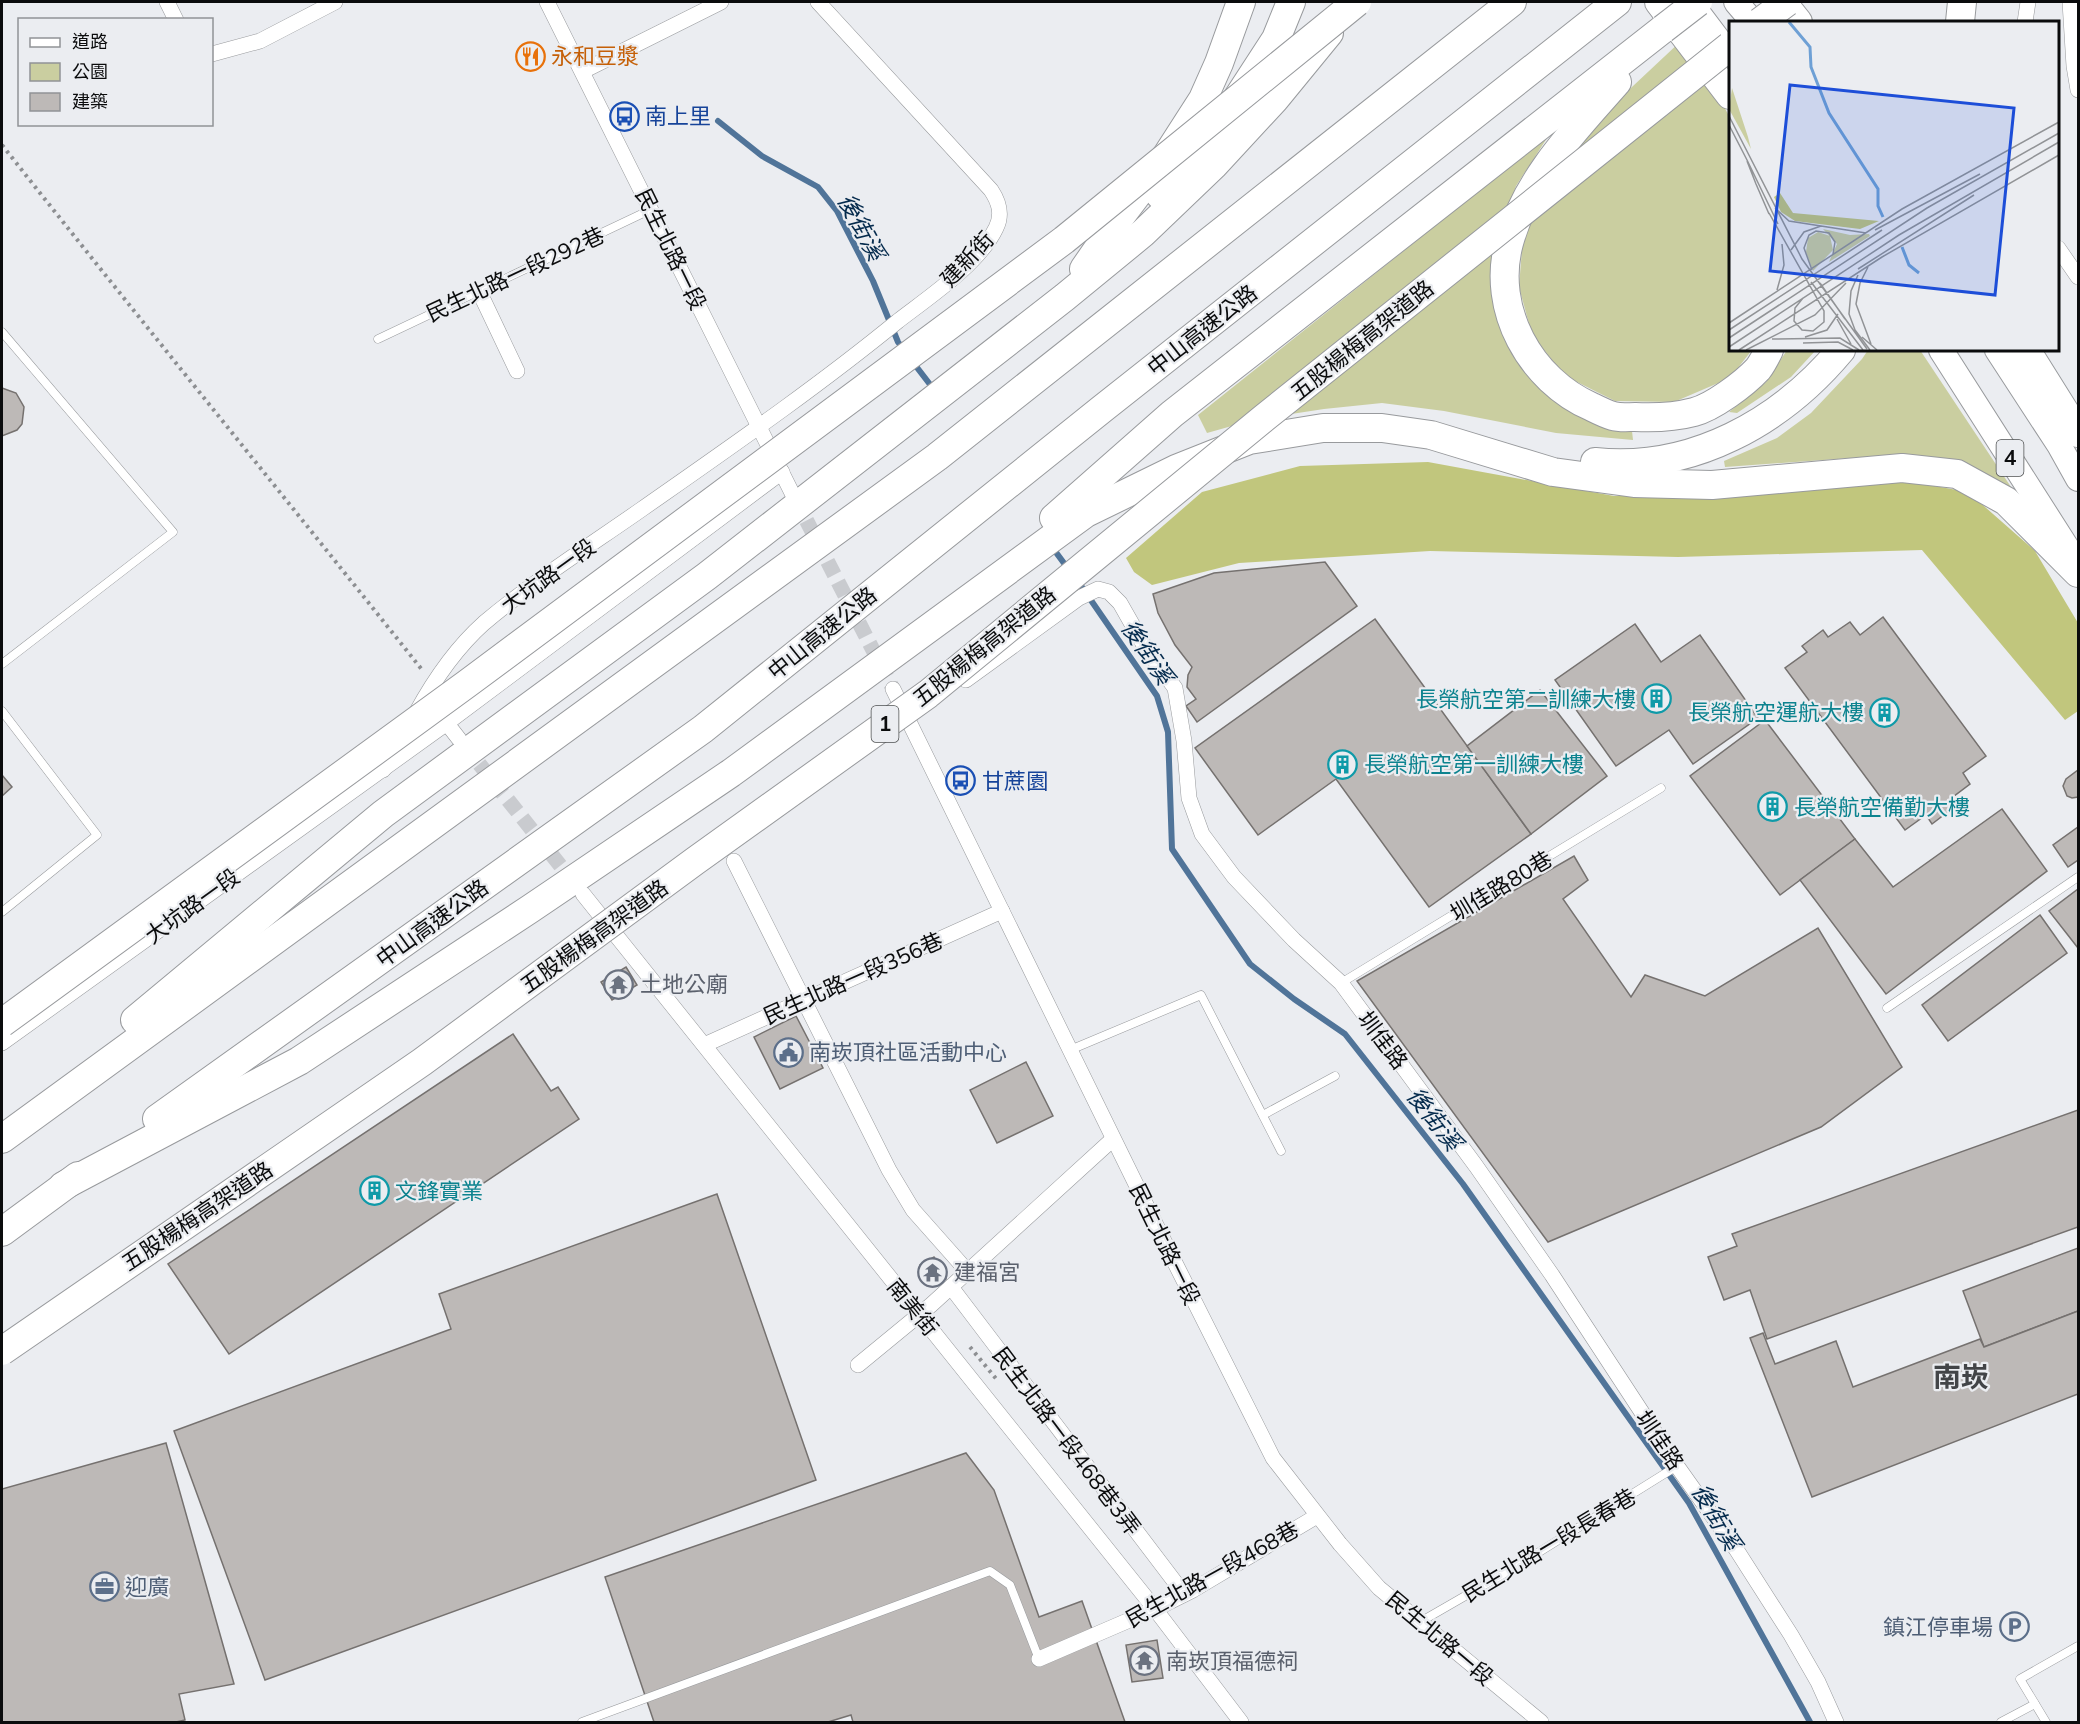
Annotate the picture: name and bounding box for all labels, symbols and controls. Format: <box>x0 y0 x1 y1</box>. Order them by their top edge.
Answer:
legend <box>18 18 213 126</box>
inset map <box>1729 21 2059 351</box>
text: 道路 <box>72 30 108 53</box>
restaurant icon: 永和豆漿 <box>514 40 546 72</box>
place label: 永和豆漿 <box>551 42 639 70</box>
text: 公園 <box>72 60 108 83</box>
text: 建築 <box>72 90 108 113</box>
bus stop icon: 南上里 <box>608 100 640 132</box>
place label: 南上里 <box>645 102 711 130</box>
street label: 民生北路一段 <box>629 184 713 314</box>
water label: 後街溪 <box>832 188 893 268</box>
street label: 民生北路一段292巷 <box>421 220 609 328</box>
street label: 建新街 <box>934 225 1000 293</box>
street label: 五股楊梅高架道路 <box>1285 274 1439 406</box>
street label: 中山高速公路 <box>1141 278 1263 382</box>
road number: 4 <box>1996 440 2024 476</box>
street label: 大坑路一段 <box>495 532 601 620</box>
street label: 五股楊梅高架道路 <box>907 580 1061 712</box>
street label: 中山高速公路 <box>762 581 882 685</box>
water label: 後街溪 <box>1115 613 1182 692</box>
building icon: 長榮航空第二訓練大樓 <box>1641 683 1673 715</box>
place label: 長榮航空第二訓練大樓 <box>1416 685 1636 713</box>
building icon: 長榮航空運航大樓 <box>1869 696 1901 728</box>
place label: 長榮航空運航大樓 <box>1688 698 1864 726</box>
road number: 1 <box>872 706 898 742</box>
building icon: 長榮航空第一訓練大樓 <box>1327 748 1359 780</box>
place label: 長榮航空第一訓練大樓 <box>1364 750 1584 778</box>
bus stop icon: 甘蔗園 <box>945 765 977 797</box>
place label: 甘蔗園 <box>982 767 1048 795</box>
building icon: 長榮航空備勤大樓 <box>1757 791 1789 823</box>
place label: 長榮航空備勤大樓 <box>1794 793 1970 821</box>
street label: 圳佳路80巷 <box>1445 845 1557 927</box>
street label: 大坑路一段 <box>139 862 245 950</box>
street label: 中山高速公路 <box>370 873 494 973</box>
street label: 五股楊梅高架道路 <box>515 873 673 999</box>
street label: 民生北路一段356巷 <box>759 926 947 1030</box>
temple icon: 土地公廟 <box>603 968 635 1000</box>
place label: 土地公廟 <box>640 970 728 998</box>
street label: 圳佳路 <box>1352 1005 1414 1075</box>
public building icon: 南崁頂社區活動中心 <box>772 1036 804 1068</box>
place label: 南崁頂社區活動中心 <box>809 1038 1007 1066</box>
water label: 後街溪 <box>1401 1081 1471 1158</box>
street label: 五股楊梅高架道路 <box>116 1155 278 1277</box>
building icon: 文鋒實業 <box>358 1175 390 1207</box>
place label: 文鋒實業 <box>395 1177 483 1205</box>
street label: 民生北路一段 <box>1123 1179 1207 1309</box>
temple icon: 建福宮 <box>917 1256 949 1288</box>
place label: 建福宮 <box>954 1258 1020 1286</box>
street label: 南美街 <box>881 1273 945 1341</box>
street label: 民生北路一段468巷3弄 <box>987 1341 1147 1541</box>
district label: 南崁 <box>1933 1359 1989 1394</box>
street label: 圳佳路 <box>1630 1405 1690 1475</box>
water label: 後街溪 <box>1686 1478 1749 1558</box>
street label: 民生北路一段長春巷 <box>1457 1482 1641 1608</box>
street label: 民生北路一段468巷 <box>1121 1515 1303 1633</box>
office icon: 迎廣 <box>88 1571 120 1603</box>
place label: 迎廣 <box>125 1573 169 1601</box>
street label: 民生北路一段 <box>1380 1585 1500 1691</box>
parking icon: 鎮江停車場 <box>1998 1611 2030 1643</box>
place label: 鎮江停車場 <box>1883 1613 1993 1641</box>
temple icon: 南崁頂福德祠 <box>1129 1645 1161 1677</box>
place label: 南崁頂福德祠 <box>1166 1647 1298 1675</box>

